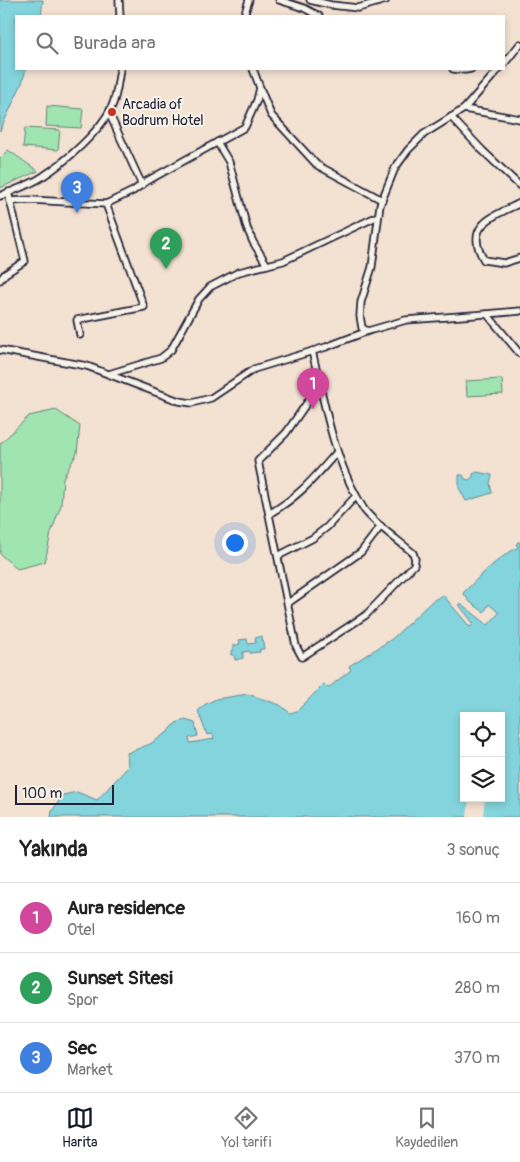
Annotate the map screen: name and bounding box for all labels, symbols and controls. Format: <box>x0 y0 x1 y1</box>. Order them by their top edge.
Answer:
search box <box>15 15 505 70</box>
icon: search <box>33 29 61 57</box>
text: Burada ara <box>73 31 156 55</box>
place label: Arcadia of Bodrum Hotel <box>122 96 204 129</box>
marker: Arcadia of Bodrum Hotel <box>106 106 118 118</box>
pin: 3 <box>61 172 93 213</box>
pin: 2 <box>150 228 182 269</box>
pin: 1 <box>297 368 329 409</box>
your location <box>222 530 248 556</box>
map controls <box>460 712 505 802</box>
button: locate <box>460 712 505 757</box>
button: layers <box>460 757 505 802</box>
scale bar <box>15 782 114 805</box>
text: 100 m <box>22 785 62 802</box>
text: Yakında <box>20 836 87 863</box>
text: 3 sonuç <box>447 840 500 860</box>
text: Aura residence <box>67 896 185 920</box>
text: 1 <box>33 908 39 928</box>
text: 160 m <box>456 908 500 928</box>
text: Otel <box>67 920 95 940</box>
text: Sunset Sitesi <box>67 966 173 990</box>
text: 2 <box>32 978 40 998</box>
text: 280 m <box>454 978 500 998</box>
text: Spor <box>67 990 98 1010</box>
text: Sec <box>67 1036 97 1060</box>
text: 3 <box>32 1048 40 1068</box>
text: 370 m <box>454 1048 500 1068</box>
text: Market <box>67 1060 113 1080</box>
tab: Harita <box>62 1104 98 1151</box>
tab: Yol tarifi <box>221 1104 271 1151</box>
tab: Kaydedilen <box>395 1104 458 1151</box>

